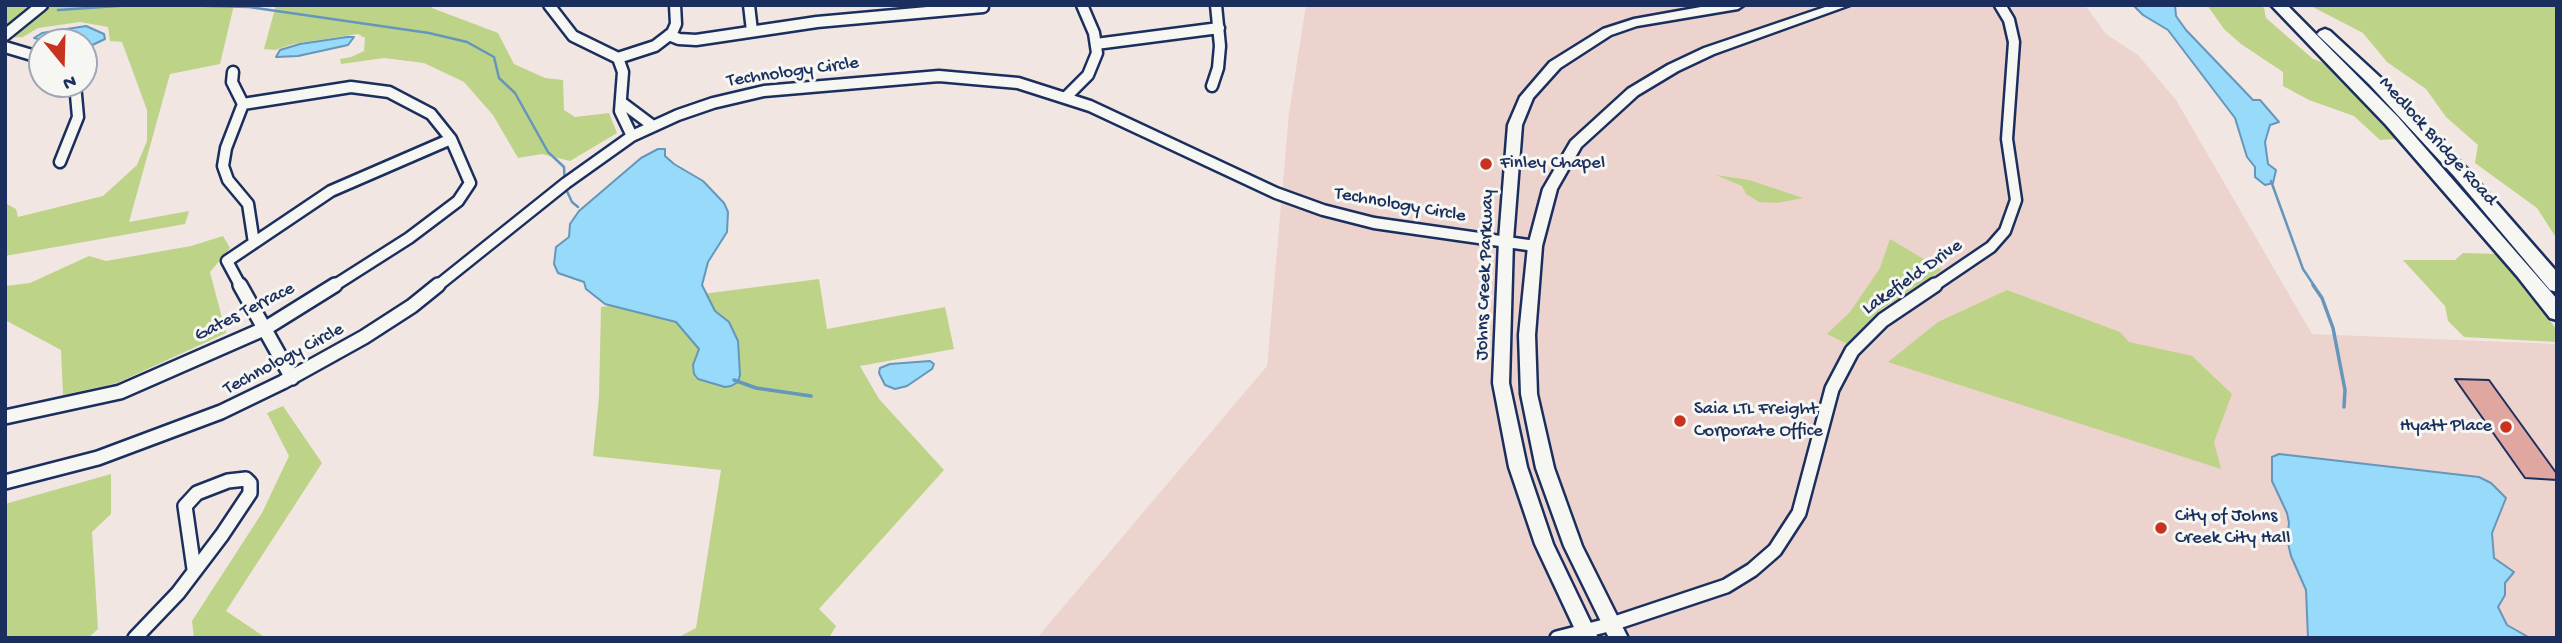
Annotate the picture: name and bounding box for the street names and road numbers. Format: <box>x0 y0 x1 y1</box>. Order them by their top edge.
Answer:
street label: Technology Circle <box>726 52 860 94</box>
street label: Medlock Bridge Road <box>2373 73 2501 211</box>
street label: Technology Circle <box>1333 183 1467 229</box>
street label: Johns Creek Parkway <box>1472 189 1500 361</box>
street label: Lakefield Drive <box>1859 235 1967 321</box>
street label: Gates Terrace <box>191 278 299 348</box>
street label: Technology Circle <box>220 319 348 401</box>

